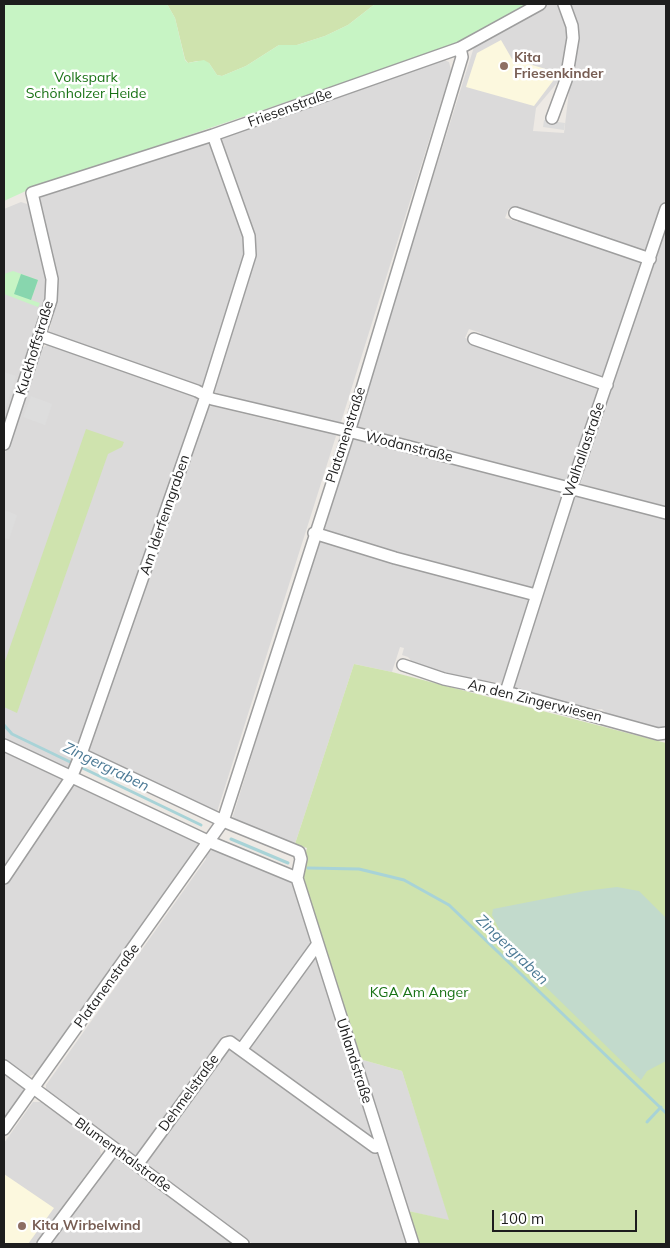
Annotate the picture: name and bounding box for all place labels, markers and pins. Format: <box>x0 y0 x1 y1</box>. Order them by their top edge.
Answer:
place label: Kita Friesenkinder <box>514 50 604 82</box>
marker: Kita Friesenkinder <box>498 60 510 72</box>
place label: Kita Wirbelwind <box>32 1218 141 1234</box>
marker: Kita Wirbelwind <box>16 1220 28 1232</box>

